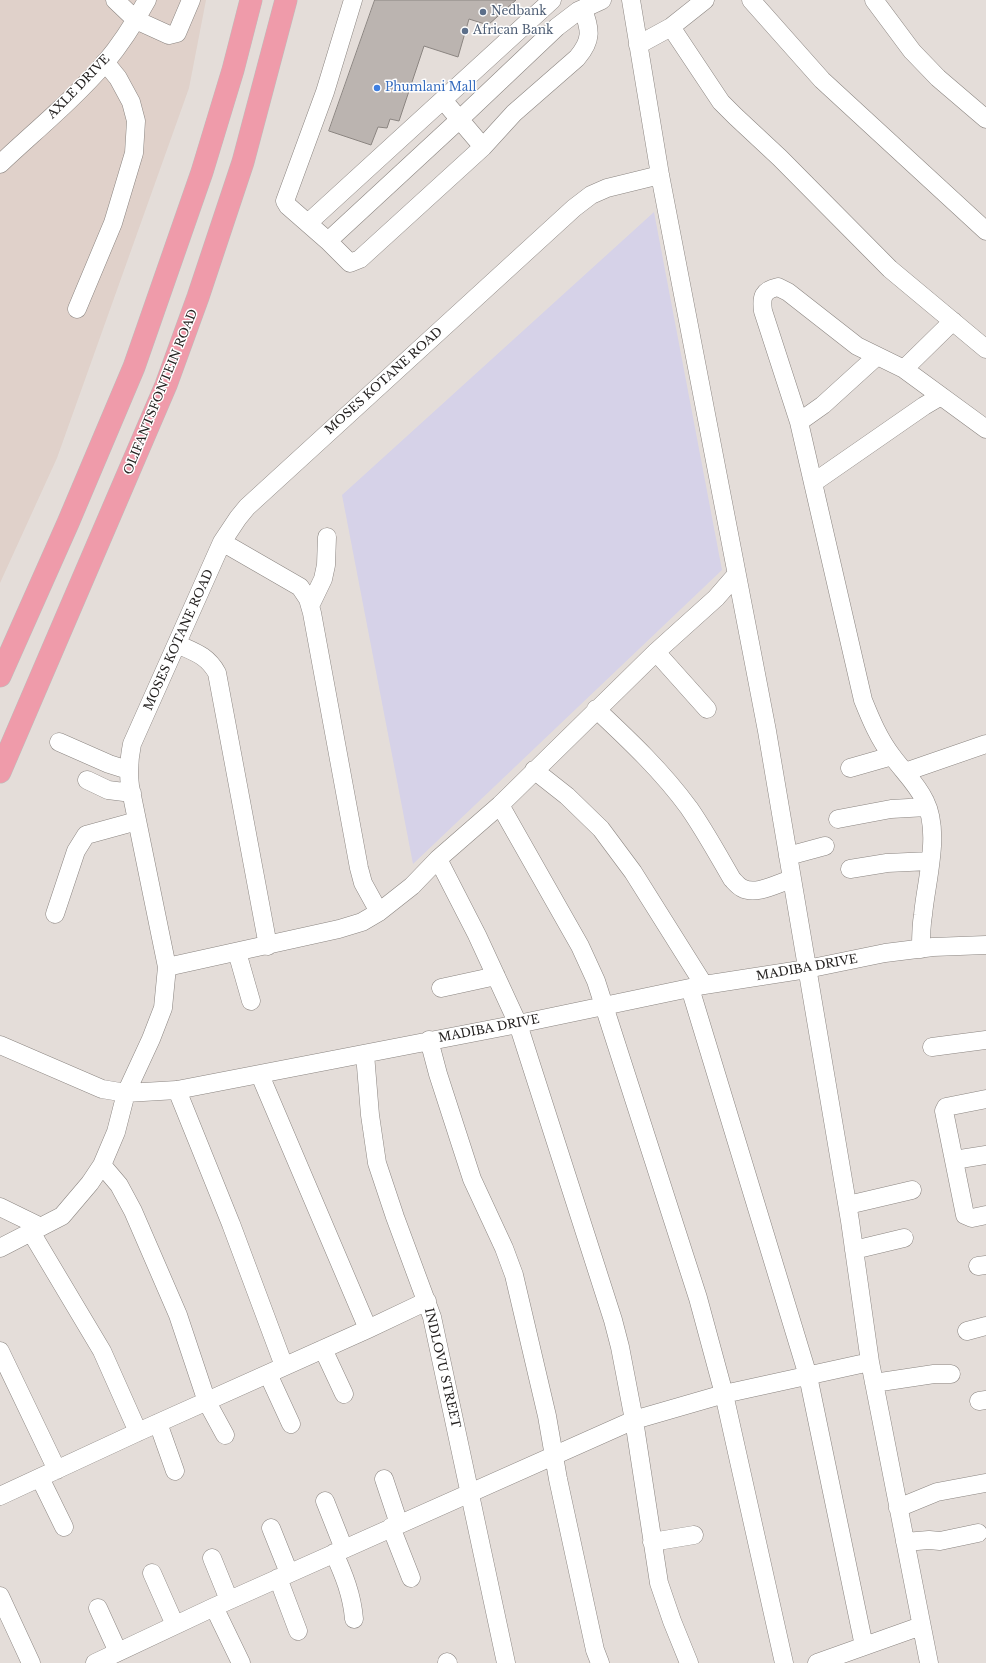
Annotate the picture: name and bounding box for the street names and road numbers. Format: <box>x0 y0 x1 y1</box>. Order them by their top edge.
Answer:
street label: AXLE DRIVE <box>45 52 113 122</box>
street label: OLIFANTSFONTEIN ROAD <box>121 307 201 477</box>
street label: MOSES KOTANE ROAD <box>322 324 446 438</box>
street label: MOSES KOTANE ROAD <box>141 567 217 713</box>
street label: MADIBA DRIVE <box>755 952 859 984</box>
street label: MADIBA DRIVE <box>437 1012 541 1046</box>
street label: INDLOVU STREET <box>421 1307 463 1429</box>

